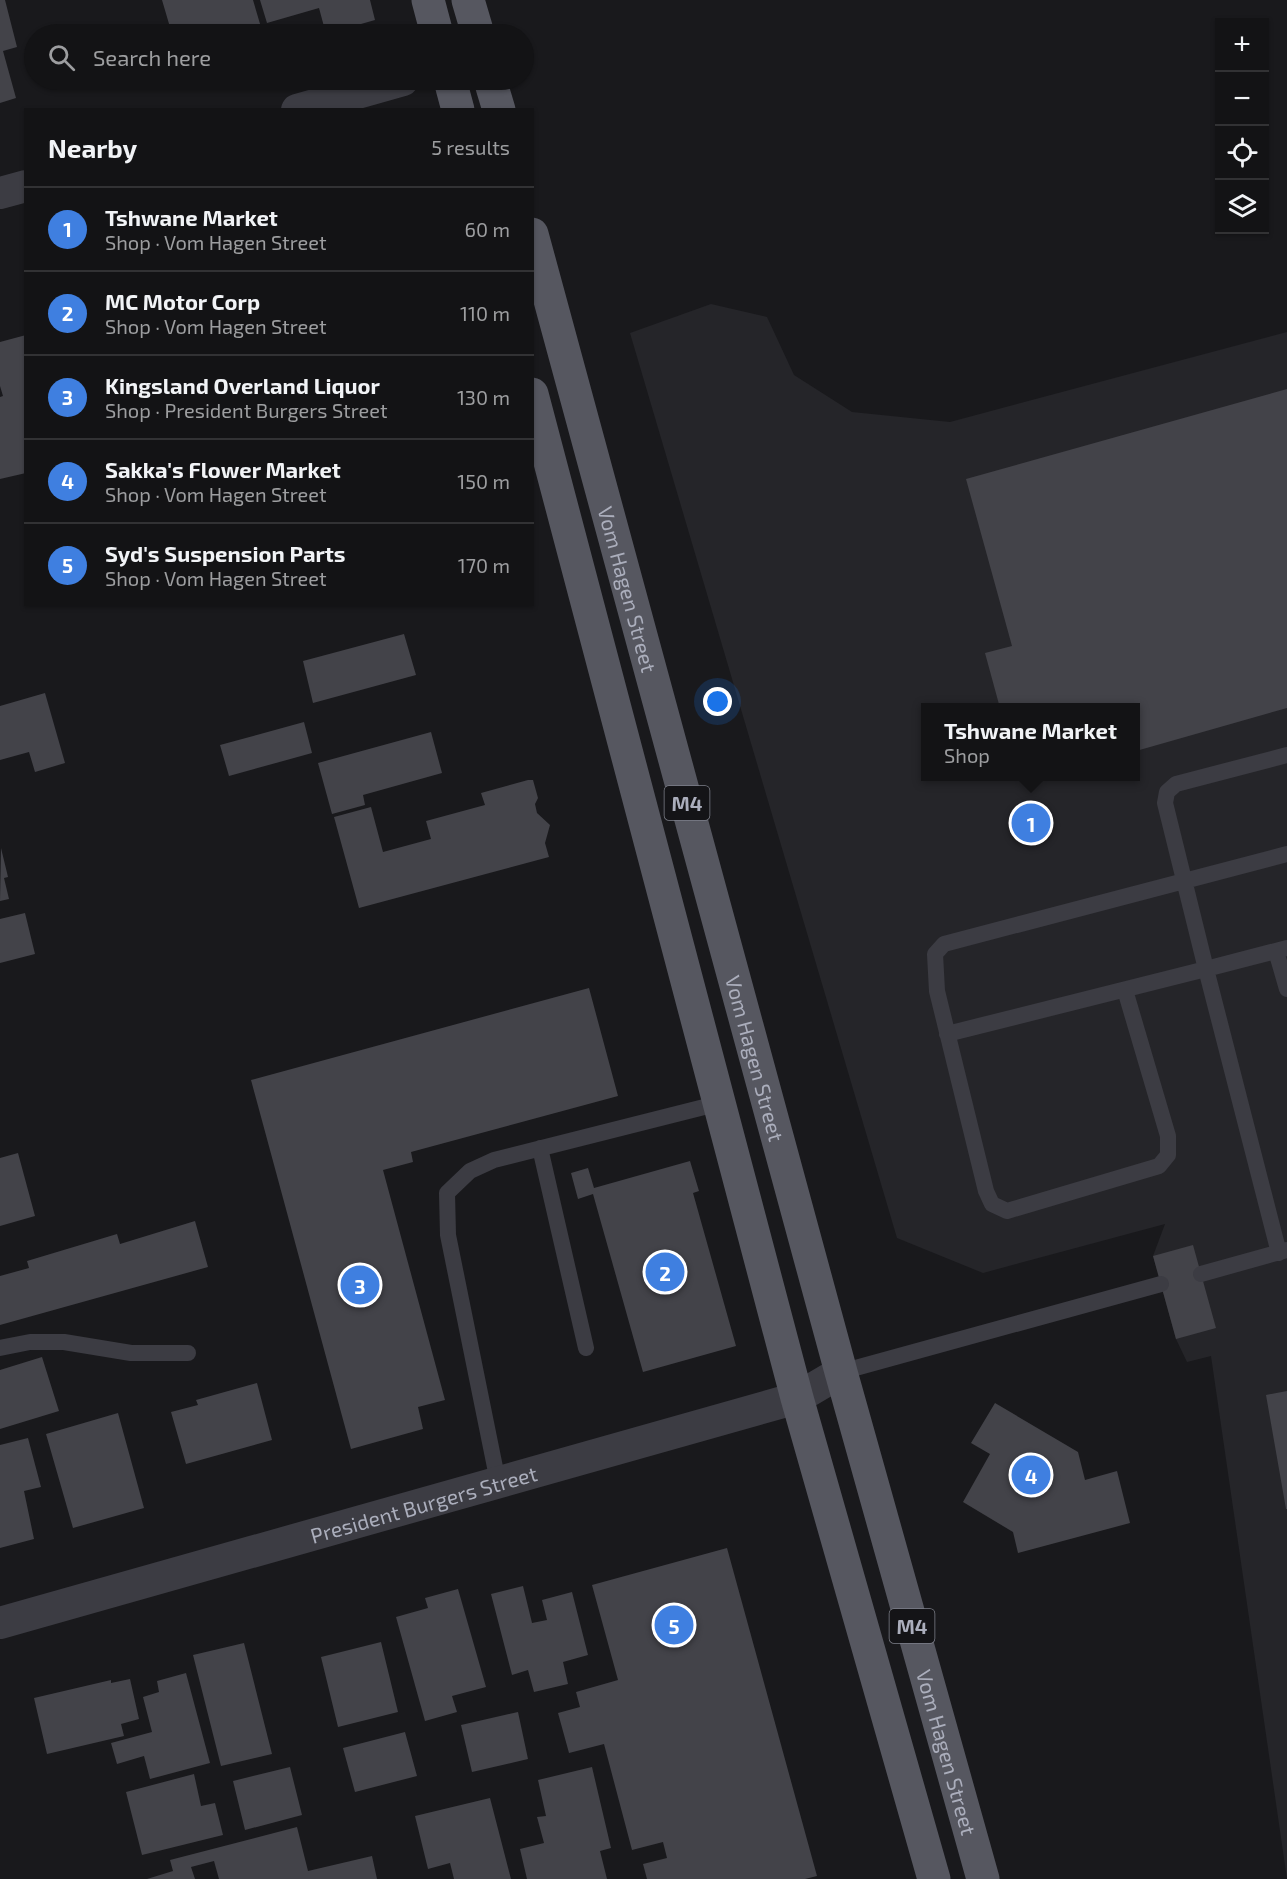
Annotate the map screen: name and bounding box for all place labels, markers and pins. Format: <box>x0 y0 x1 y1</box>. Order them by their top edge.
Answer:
pin: 1 <box>1012 800 1050 846</box>
pin: 2 <box>646 1250 684 1294</box>
pin: 3 <box>340 1262 380 1308</box>
pin: 4 <box>1012 1452 1050 1498</box>
pin: 5 <box>654 1602 694 1648</box>

